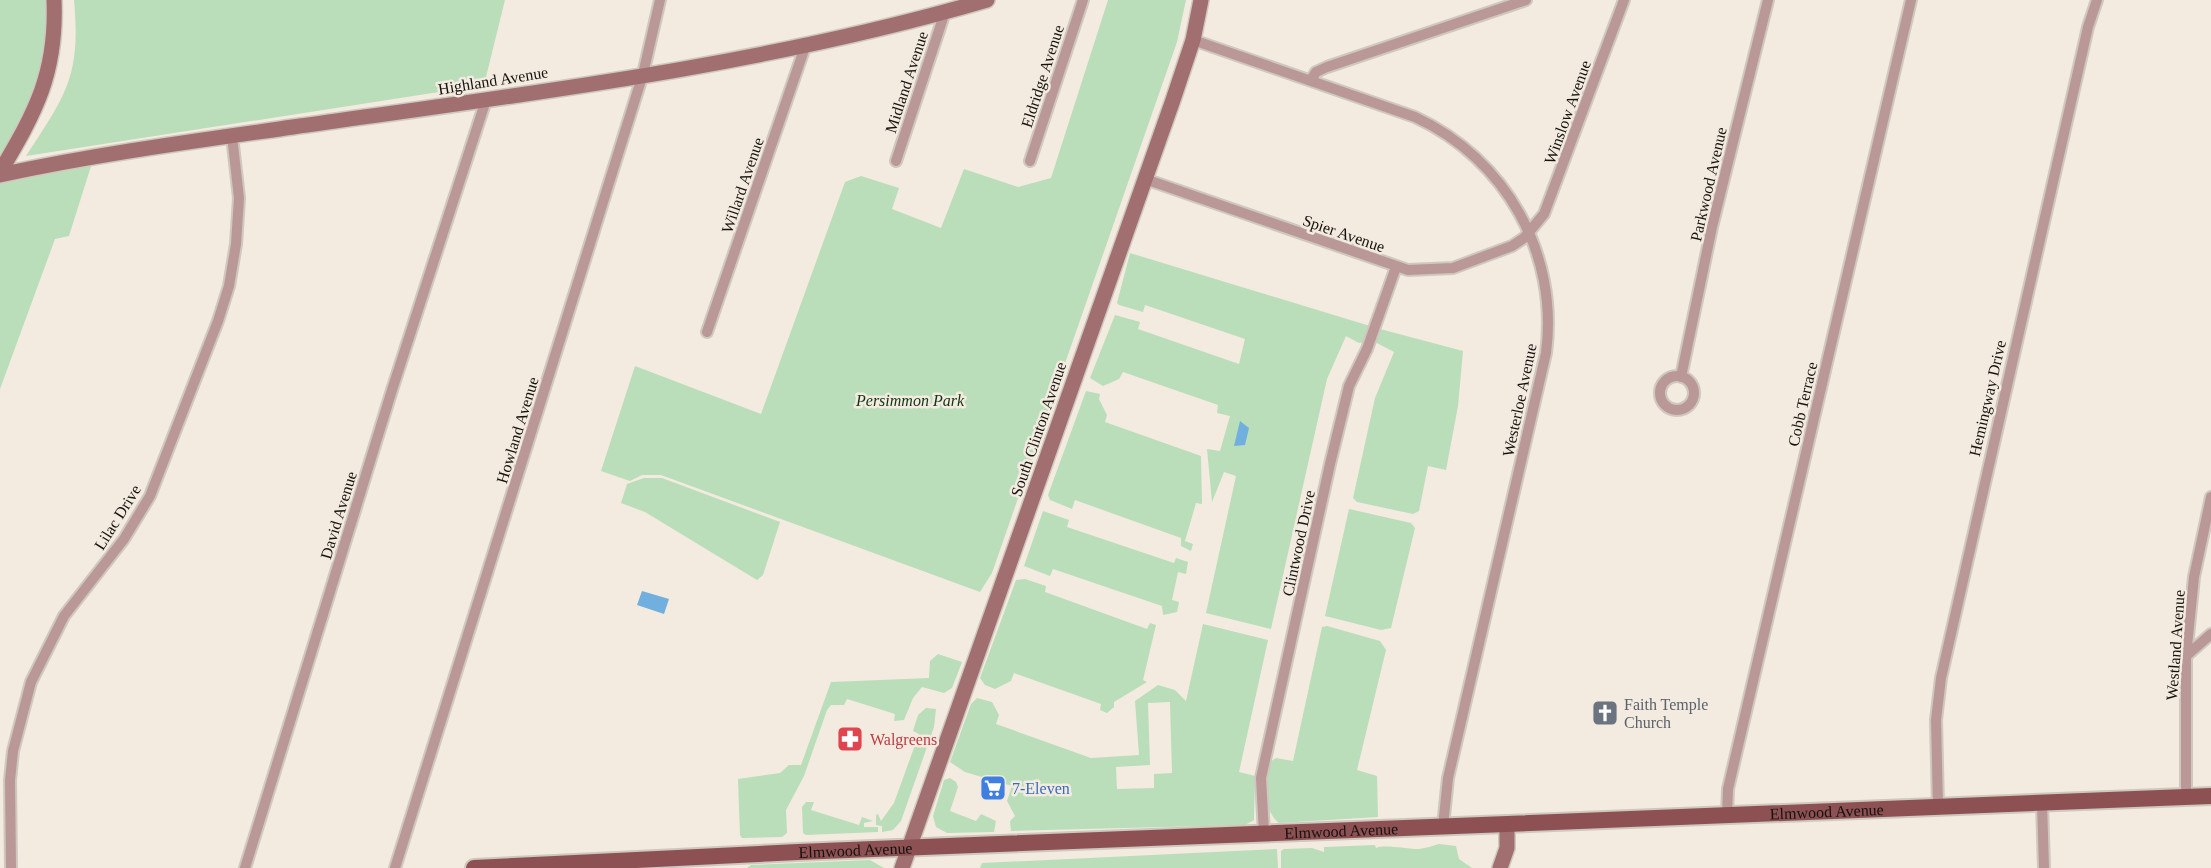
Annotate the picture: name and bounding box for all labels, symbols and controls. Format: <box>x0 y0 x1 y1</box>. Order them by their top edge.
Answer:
street label: Eldridge Avenue <box>1018 23 1068 130</box>
street label: Midland Avenue <box>882 29 931 135</box>
street label: Winslow Avenue <box>1541 58 1594 166</box>
street label: Highland Avenue <box>437 63 549 99</box>
street label: Parkwood Avenue <box>1687 125 1730 243</box>
street label: Willard Avenue <box>718 135 767 235</box>
street label: Spier Avenue <box>1300 212 1387 256</box>
street label: Hemingway Drive <box>1966 338 2010 458</box>
street label: Westerloe Avenue <box>1499 342 1540 458</box>
street label: South Clinton Avenue <box>1007 360 1069 499</box>
street label: Cobb Terrace <box>1785 360 1820 448</box>
street label: Howland Avenue <box>493 375 542 485</box>
park label: Persimmon Park <box>855 392 965 409</box>
street label: David Avenue <box>317 469 360 561</box>
street label: Lilac Drive <box>91 482 144 553</box>
street label: Clintwood Drive <box>1279 489 1318 598</box>
street label: Westland Avenue <box>2163 589 2188 701</box>
place label: Faith Temple Church <box>1624 696 1708 731</box>
church icon: Faith Temple Church <box>1590 698 1620 728</box>
pharmacy icon: Walgreens <box>835 724 865 754</box>
place label: Walgreens <box>870 731 937 749</box>
supermarket icon: 7-Eleven <box>978 773 1008 803</box>
place label: 7-Eleven <box>1012 780 1070 797</box>
street label: Elmwood Avenue <box>1770 801 1884 822</box>
street label: Elmwood Avenue <box>1284 820 1398 842</box>
street label: Elmwood Avenue <box>798 839 913 861</box>

